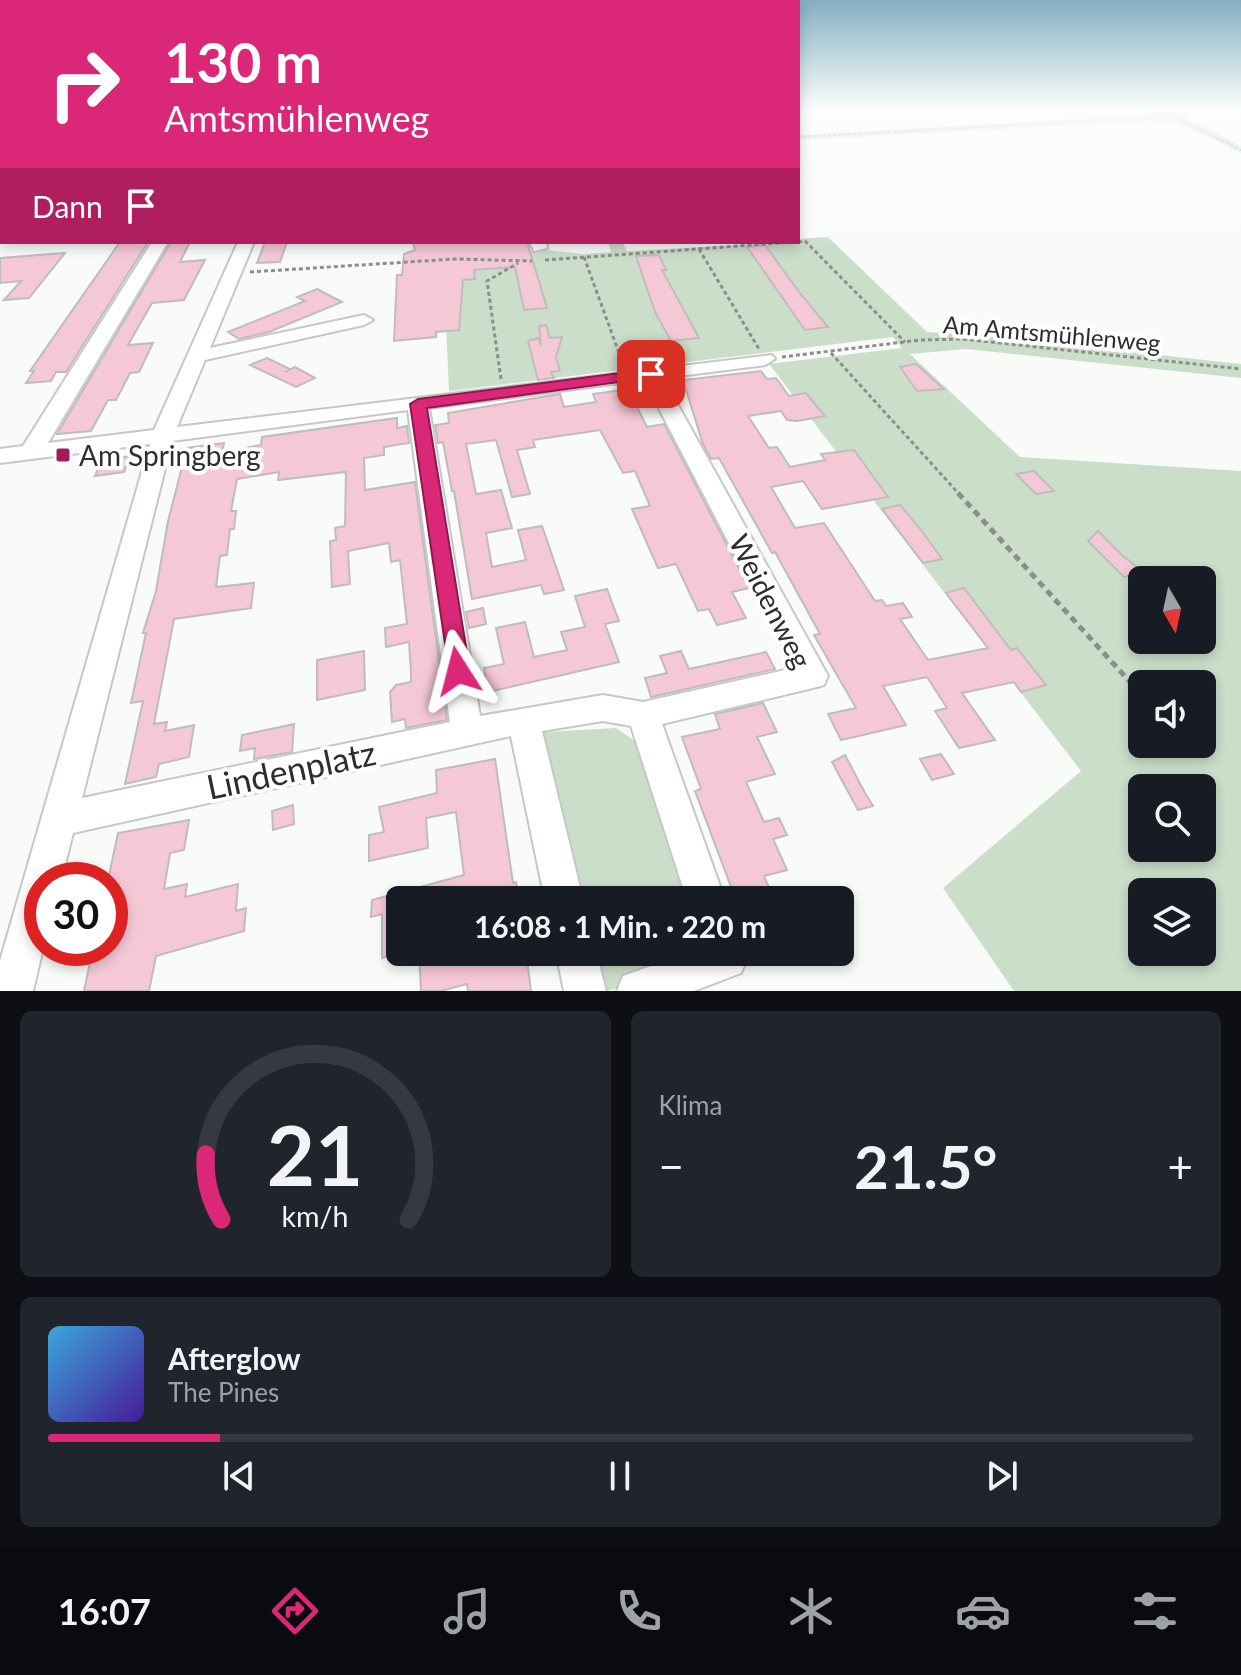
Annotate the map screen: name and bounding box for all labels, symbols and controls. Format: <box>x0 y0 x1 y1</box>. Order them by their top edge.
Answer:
text: 130 m <box>164 28 322 95</box>
icon: right <box>32 32 136 136</box>
text: Amtsmühlenweg <box>164 96 429 140</box>
icon: arrive <box>119 184 163 228</box>
text: Dann <box>32 188 103 224</box>
street label: Am Amtsmühlenweg <box>942 309 1162 357</box>
pin <box>617 340 685 408</box>
icon: arrive <box>629 352 673 396</box>
place label: Am Springberg <box>79 438 261 472</box>
marker: Am Springberg <box>54 446 72 464</box>
street label: Weidenweg <box>723 528 819 674</box>
north arrow <box>1128 566 1216 654</box>
map controls <box>1128 566 1216 966</box>
position arrow <box>416 629 500 713</box>
button: sound <box>1128 670 1216 758</box>
street label: Lindenplatz <box>203 731 379 807</box>
button: search <box>1128 774 1216 862</box>
speed limit sign: 30 <box>24 862 128 966</box>
button: layers <box>1128 878 1216 966</box>
text: 16:08 · 1 Min. · 220 m <box>474 908 766 944</box>
text: Klima <box>659 1089 722 1121</box>
text: 21 <box>267 1104 364 1204</box>
text: 21.5° <box>854 1130 998 1202</box>
text: − <box>659 1140 684 1192</box>
text: + <box>1167 1140 1193 1192</box>
text: km/h <box>282 1199 349 1233</box>
text: Afterglow <box>168 1340 301 1376</box>
text: The Pines <box>168 1376 279 1408</box>
icon: previous <box>217 1454 261 1498</box>
icon: pause <box>598 1454 642 1498</box>
icon: next <box>980 1454 1024 1498</box>
icon: directions <box>267 1583 323 1639</box>
icon: music <box>439 1583 495 1639</box>
icon: phone <box>611 1583 667 1639</box>
icon: climate <box>783 1583 839 1639</box>
icon: car <box>955 1583 1011 1639</box>
icon: filters <box>1127 1583 1183 1639</box>
text: 16:07 <box>58 1589 151 1633</box>

